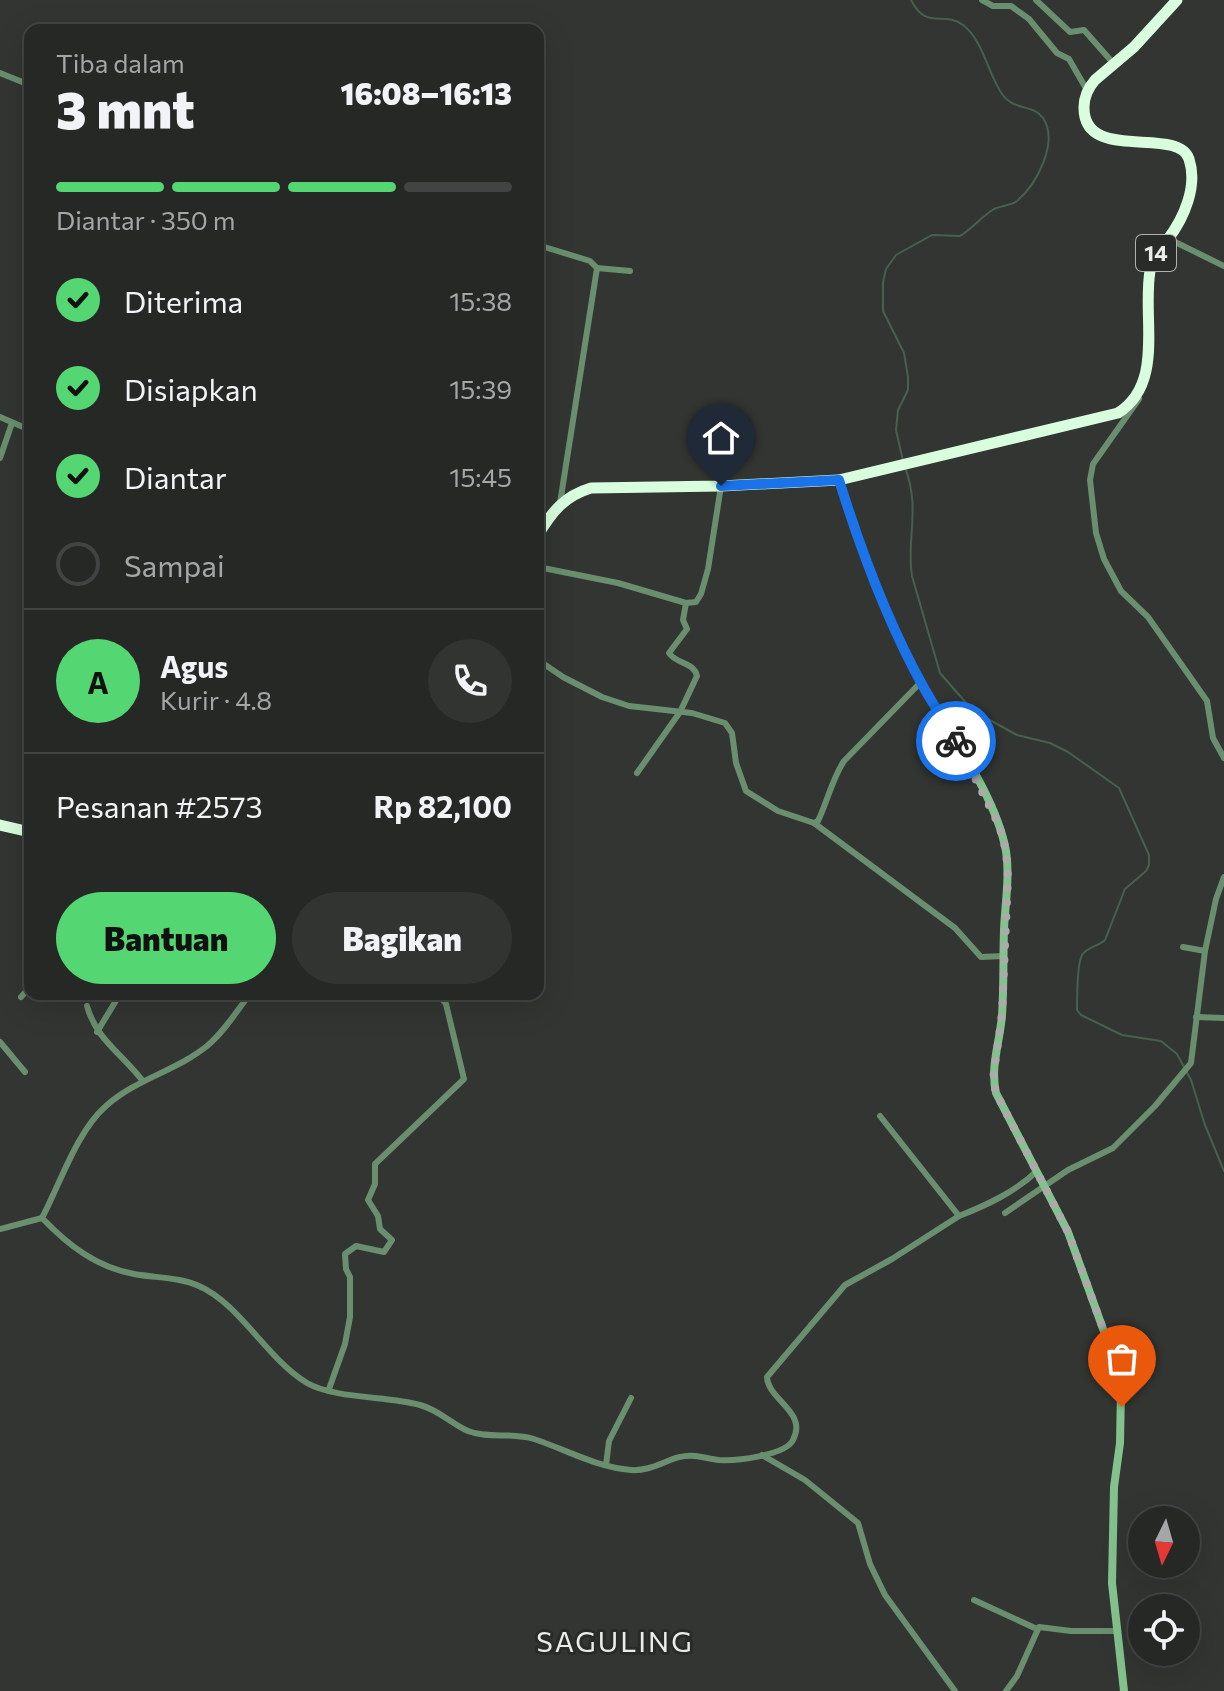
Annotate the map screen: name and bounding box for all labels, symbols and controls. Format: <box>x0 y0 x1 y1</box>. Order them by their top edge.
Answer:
text: Tiba dalam <box>56 47 185 78</box>
text: 16:08–16:13 <box>340 74 512 111</box>
text: 3 mnt <box>56 76 195 140</box>
text: Diantar · 350 m <box>56 204 235 235</box>
road number: 14 <box>1136 235 1176 271</box>
icon: check <box>56 278 100 322</box>
text: Diterima <box>124 282 243 319</box>
text: 15:38 <box>449 285 512 316</box>
icon: check <box>56 366 100 410</box>
text: Disiapkan <box>124 370 258 407</box>
text: 15:39 <box>449 373 512 404</box>
pin <box>687 404 755 486</box>
icon: home <box>699 416 743 460</box>
icon: check <box>56 454 100 498</box>
text: Diantar <box>124 458 227 495</box>
text: 15:45 <box>449 461 512 492</box>
text: Sampai <box>124 546 225 583</box>
button: phone <box>428 639 512 723</box>
text: Agus <box>160 647 228 684</box>
text: A <box>87 663 109 700</box>
text: Kurir · 4.8 <box>160 684 272 715</box>
courier <box>916 701 996 781</box>
icon: bike <box>934 719 978 763</box>
text: Pesanan #2573 <box>56 787 263 824</box>
text: Rp 82,100 <box>374 787 512 824</box>
button: Bantuan <box>56 892 276 984</box>
button: Bagikan <box>292 892 512 984</box>
pin <box>1088 1325 1156 1407</box>
icon: bag <box>1100 1337 1144 1381</box>
north arrow <box>1128 1506 1200 1578</box>
map controls <box>1128 1506 1200 1666</box>
button: locate <box>1128 1594 1200 1666</box>
district label: SAGULING <box>536 1624 694 1658</box>

